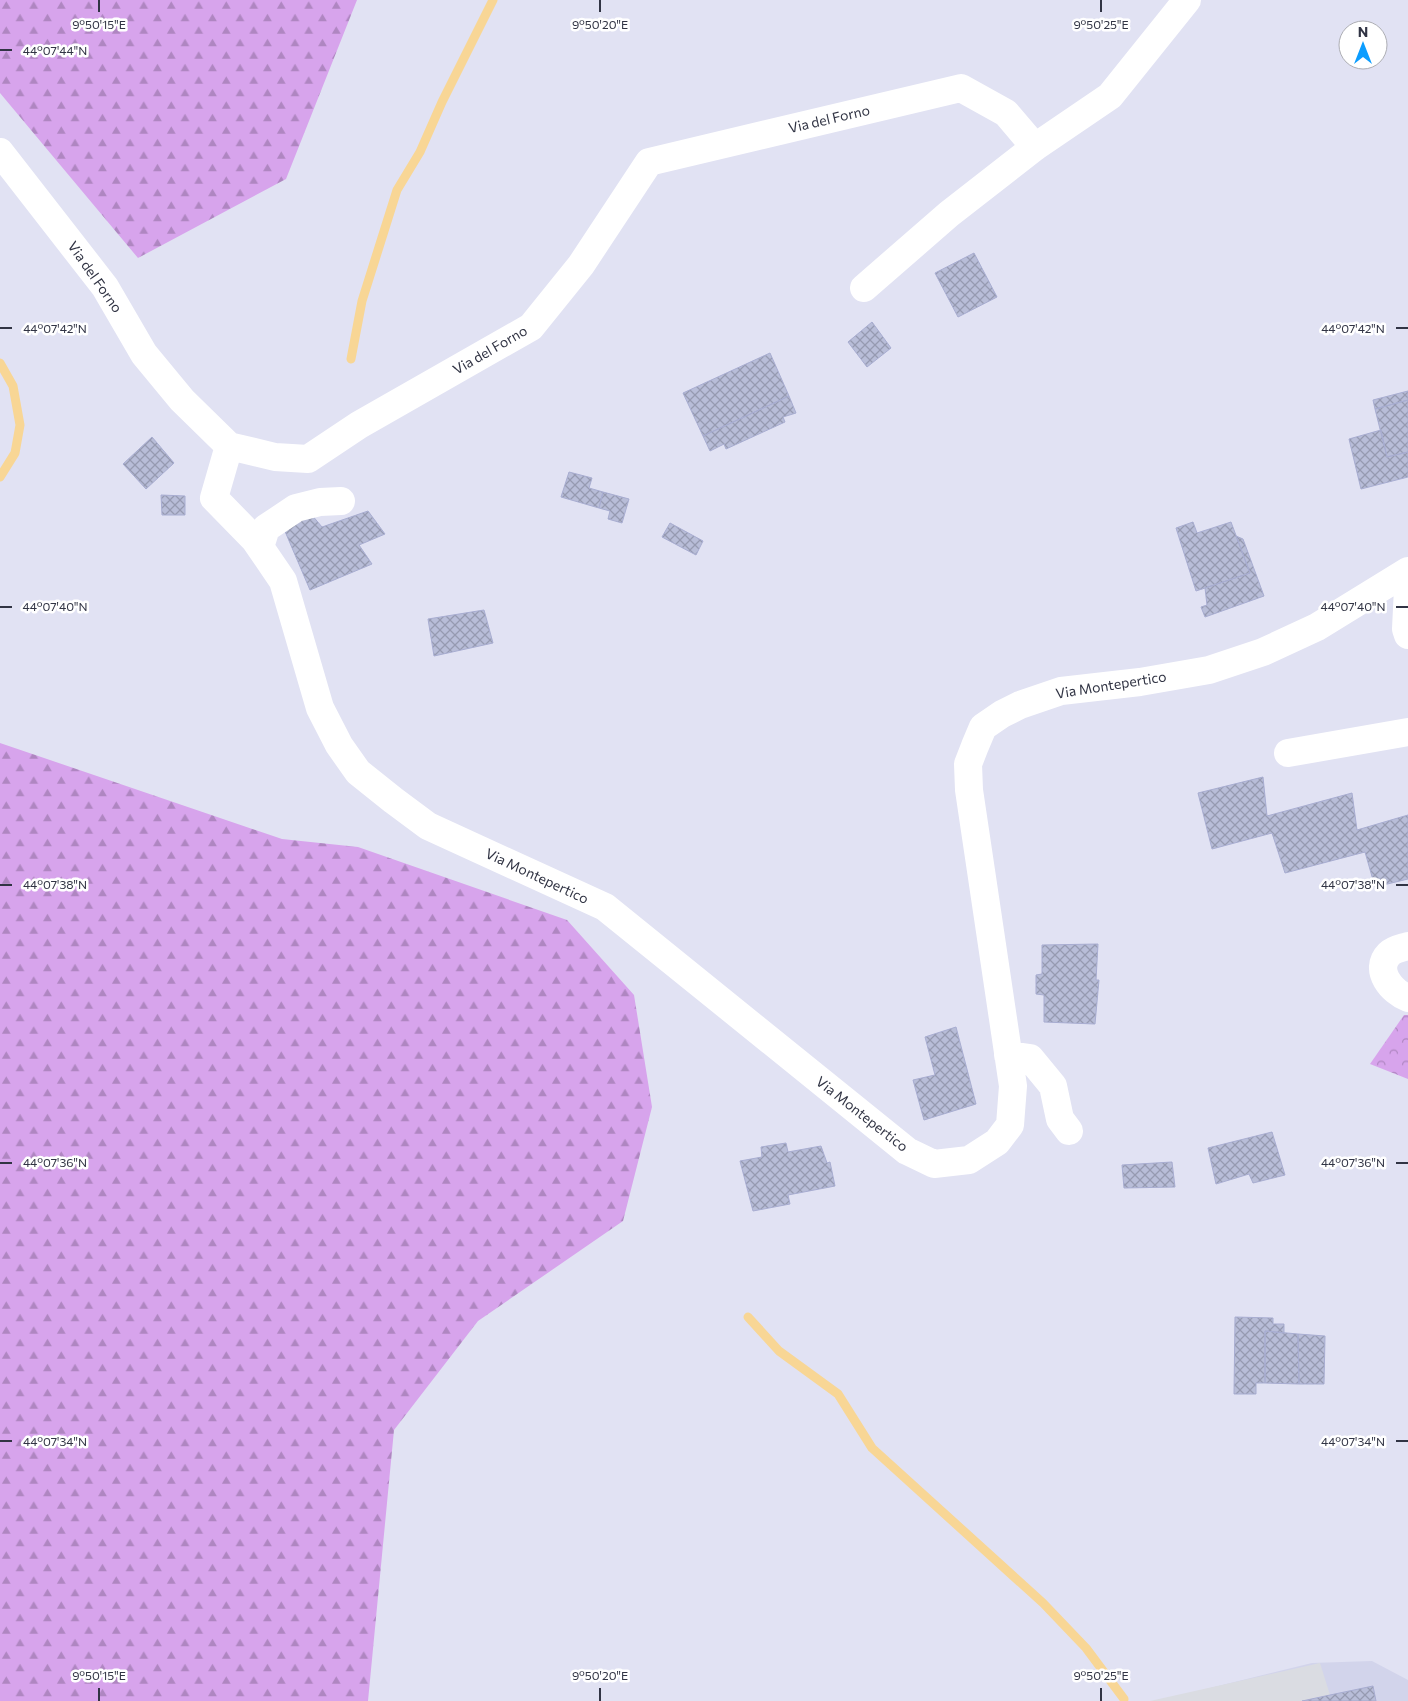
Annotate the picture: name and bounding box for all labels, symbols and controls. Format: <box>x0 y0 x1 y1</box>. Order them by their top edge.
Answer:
text: 9°50'15"E <box>72 17 126 31</box>
text: 9°50'20"E <box>572 17 628 31</box>
text: 9°50'25"E <box>1073 17 1129 31</box>
north arrow <box>1338 20 1388 70</box>
text: N <box>1358 23 1368 40</box>
text: 44°07'44"N <box>23 43 87 57</box>
street label: Via del Forno <box>787 101 871 136</box>
street label: Via del Forno <box>65 238 126 316</box>
text: 44°07'42"N <box>23 321 87 335</box>
street label: Via del Forno <box>450 321 530 378</box>
text: 44°07'42"N <box>1321 321 1385 335</box>
text: 44°07'40"N <box>22 599 88 613</box>
text: 44°07'40"N <box>1320 599 1386 613</box>
street label: Via Montepertico <box>1054 667 1168 702</box>
street label: Via Montepertico <box>483 844 592 907</box>
text: 44°07'38"N <box>23 877 87 891</box>
text: 44°07'38"N <box>1321 877 1385 891</box>
street label: Via Montepertico <box>813 1072 912 1155</box>
text: 44°07'36"N <box>23 1155 87 1169</box>
text: 44°07'36"N <box>1321 1155 1385 1169</box>
text: 44°07'34"N <box>23 1434 87 1448</box>
text: 44°07'34"N <box>1321 1434 1385 1448</box>
text: 9°50'15"E <box>72 1668 126 1682</box>
text: 9°50'20"E <box>572 1668 628 1682</box>
text: 9°50'25"E <box>1073 1668 1129 1682</box>

